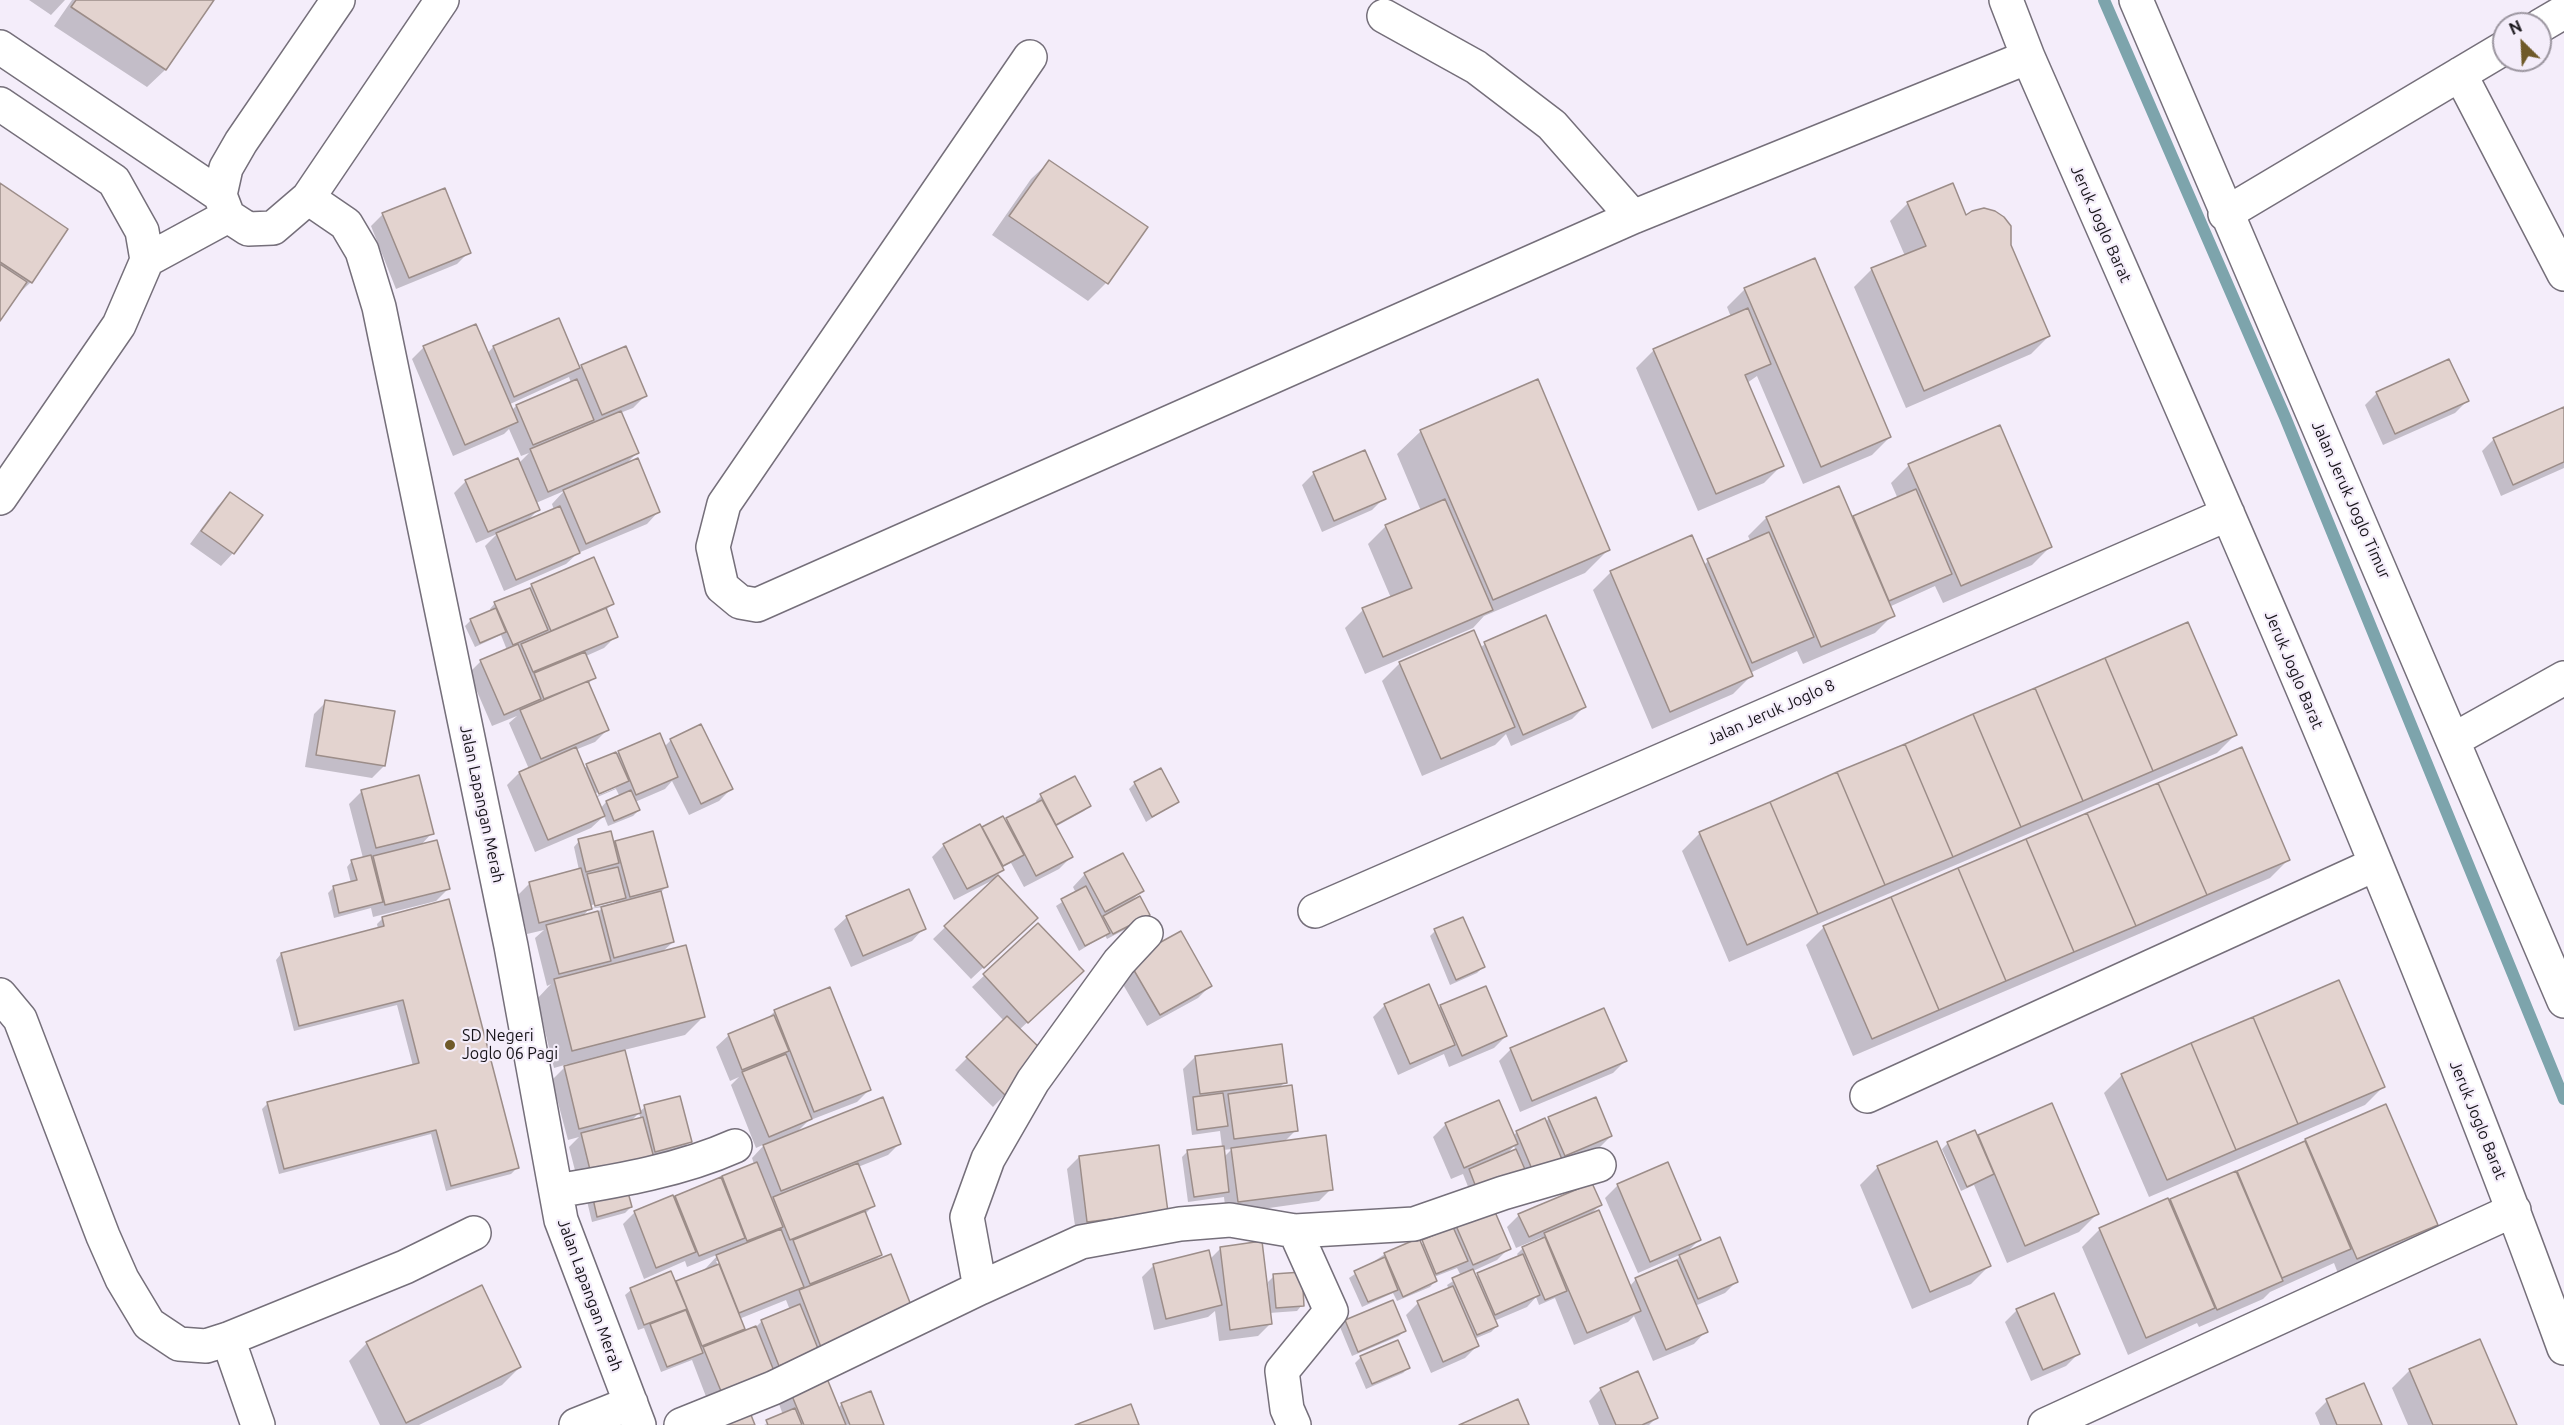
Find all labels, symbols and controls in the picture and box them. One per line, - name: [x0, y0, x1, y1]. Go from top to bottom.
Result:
- north arrow: [2492, 12, 2552, 72]
- text: N: [2506, 17, 2525, 38]
- street label: Jeruk Joglo Barat: [2067, 162, 2135, 286]
- street label: Jalan Jeruk Joglo Timur: [2307, 418, 2395, 582]
- street label: Jeruk Joglo Barat: [2261, 608, 2327, 732]
- street label: Jalan Jeruk Joglo 8: [1704, 675, 1838, 749]
- street label: Jalan Lapangan Merah: [456, 723, 508, 885]
- place label: SD Negeri Joglo 06 Pagi: [462, 1026, 558, 1064]
- marker: SD Negeri Joglo 06 Pagi: [443, 1038, 457, 1052]
- street label: Jeruk Joglo Barat: [2445, 1058, 2511, 1182]
- street label: Jalan Lapangan Merah: [553, 1216, 627, 1374]

